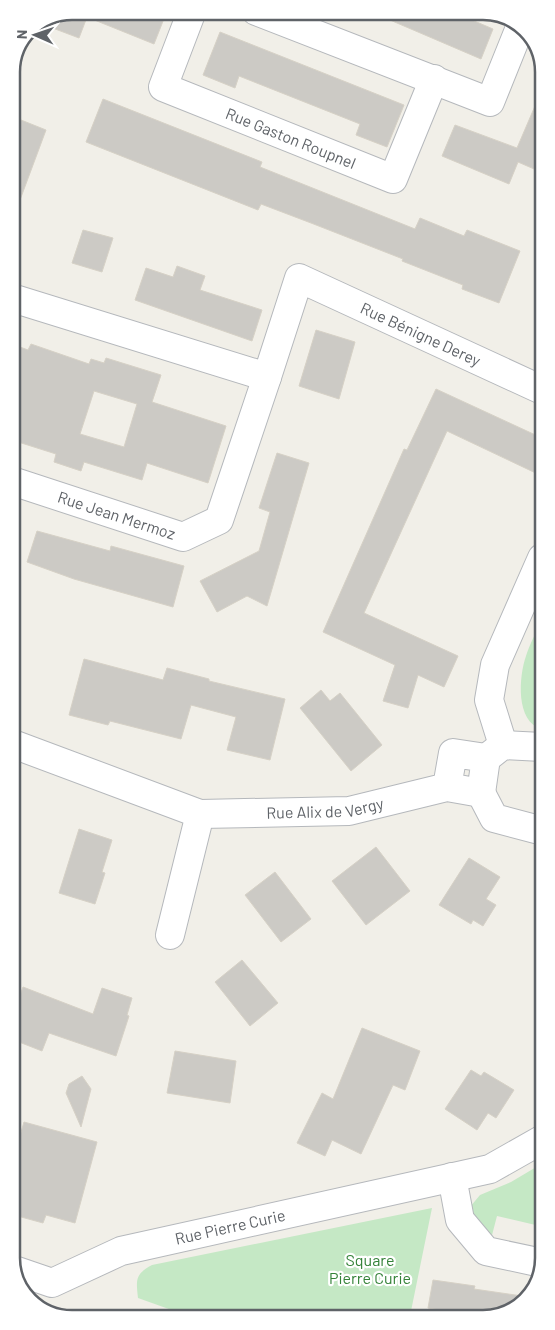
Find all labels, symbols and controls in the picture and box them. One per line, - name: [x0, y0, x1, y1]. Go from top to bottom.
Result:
- north arrow: [10, 10, 60, 60]
- text: N: [13, 30, 30, 39]
- street label: Rue Gaston Roupnel: [223, 103, 359, 172]
- street label: Rue Bénigne Derey: [358, 298, 485, 370]
- street label: Rue Jean Mermoz: [55, 487, 178, 543]
- street label: Rue Alix de Vergy: [266, 793, 386, 822]
- street label: Rue Pierre Curie: [173, 1205, 287, 1248]
- park label: Square Pierre Curie: [329, 1250, 411, 1287]

